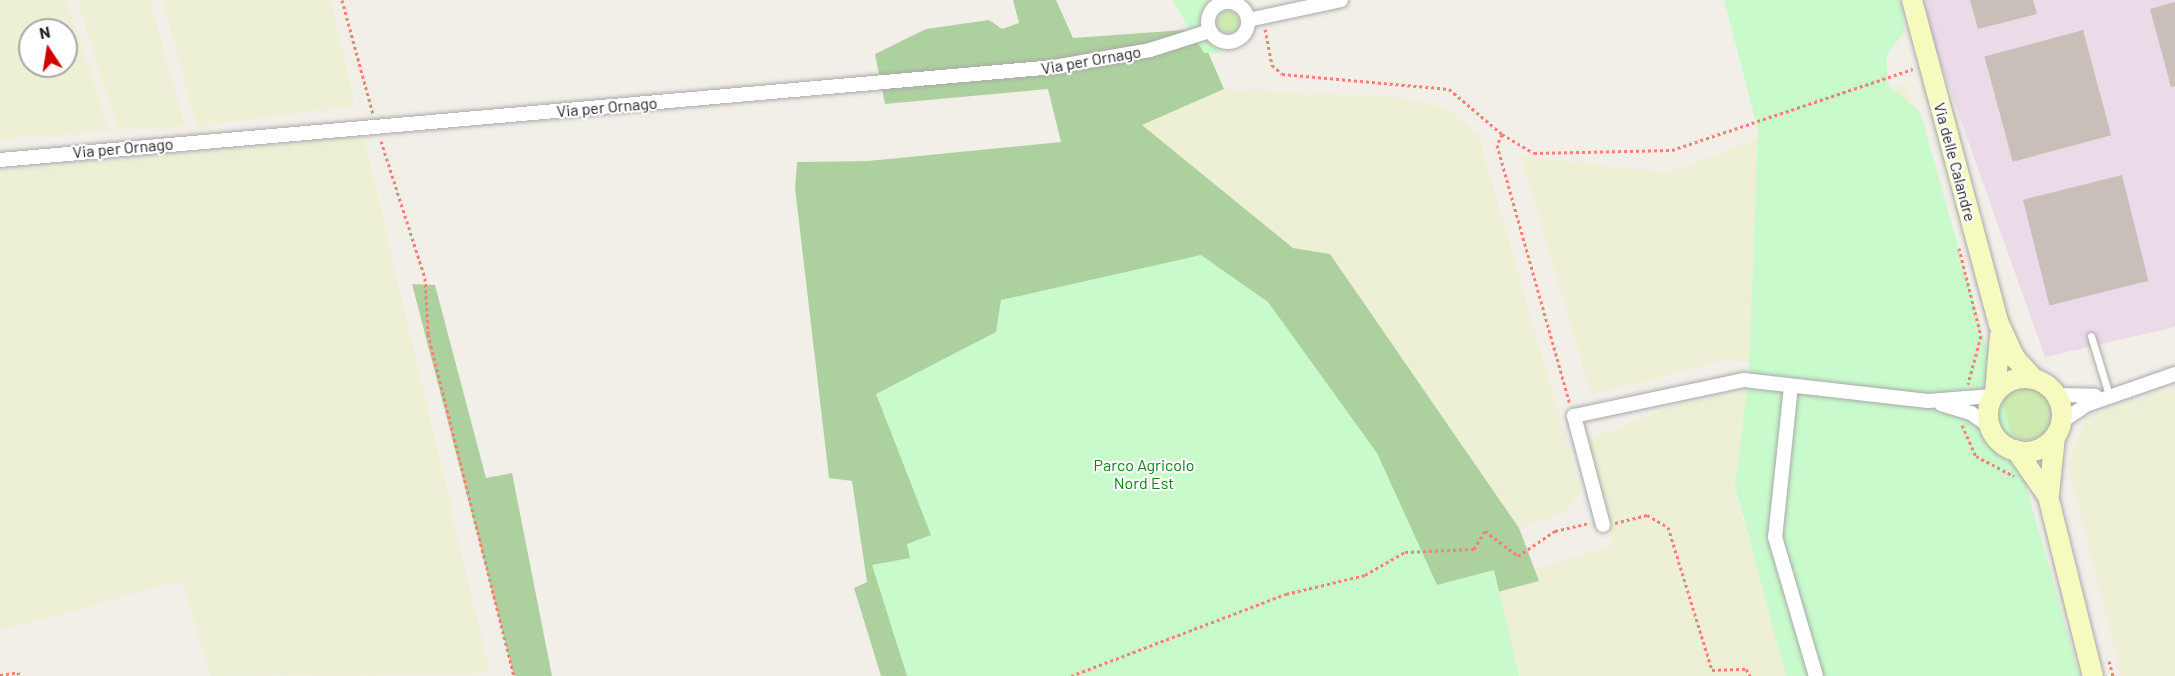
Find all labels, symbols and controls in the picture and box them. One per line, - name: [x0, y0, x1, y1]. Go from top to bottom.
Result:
- north arrow: [18, 18, 78, 78]
- text: N: [37, 21, 52, 42]
- street label: Via per Ornago: [1040, 42, 1142, 78]
- street label: Via per Ornago: [556, 93, 658, 121]
- street label: Via delle Calandre: [1930, 100, 1980, 224]
- street label: Via per Ornago: [72, 134, 174, 162]
- park label: Parco Agricolo Nord Est: [1094, 455, 1194, 493]

